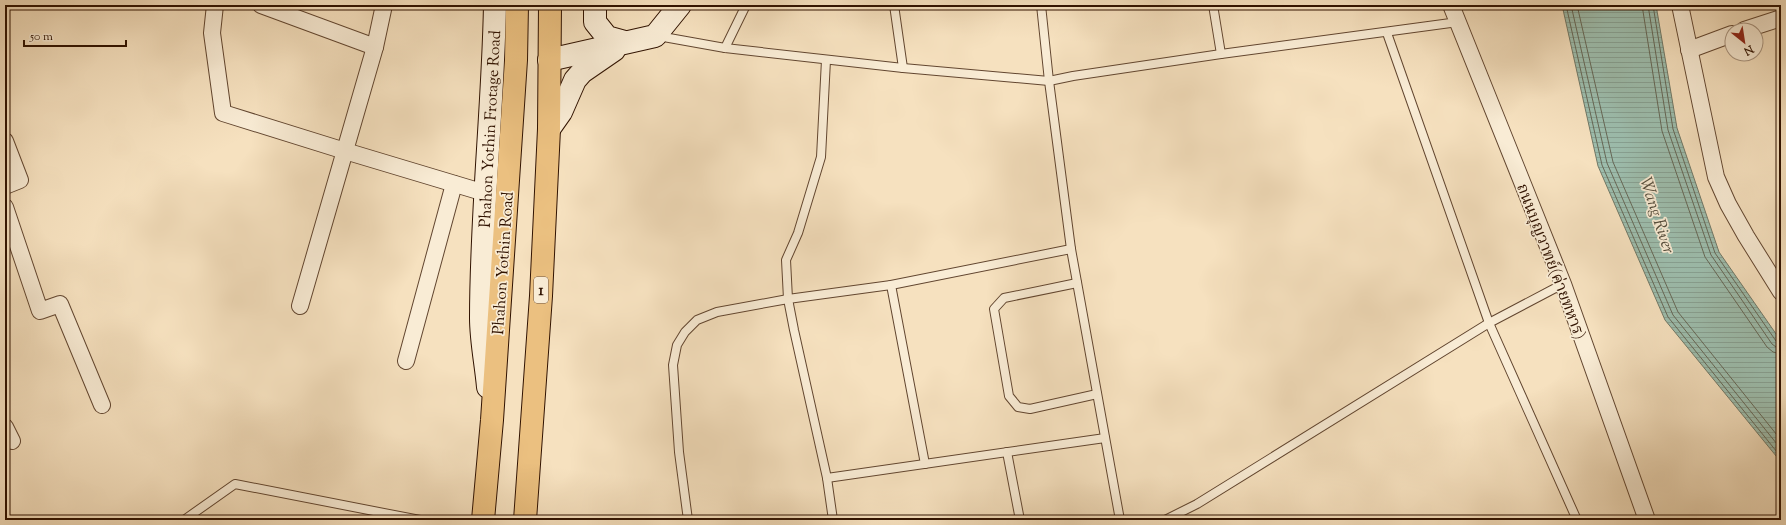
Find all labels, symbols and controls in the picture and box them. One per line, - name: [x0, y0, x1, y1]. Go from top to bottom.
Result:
- scale bar: [24, 22, 126, 48]
- north arrow: [1724, 22, 1764, 62]
- text: 50 m: [29, 28, 53, 46]
- street label: Phahon Yothin Frotage Road: [475, 30, 508, 229]
- text: N: [1741, 40, 1757, 59]
- water label: Wang River: [1632, 174, 1680, 257]
- street label: ถนนบุญวาทย์(ค่ายทหาร): [1509, 181, 1590, 343]
- street label: Phahon Yothin Road: [488, 191, 521, 335]
- road number: 1: [534, 277, 548, 303]

